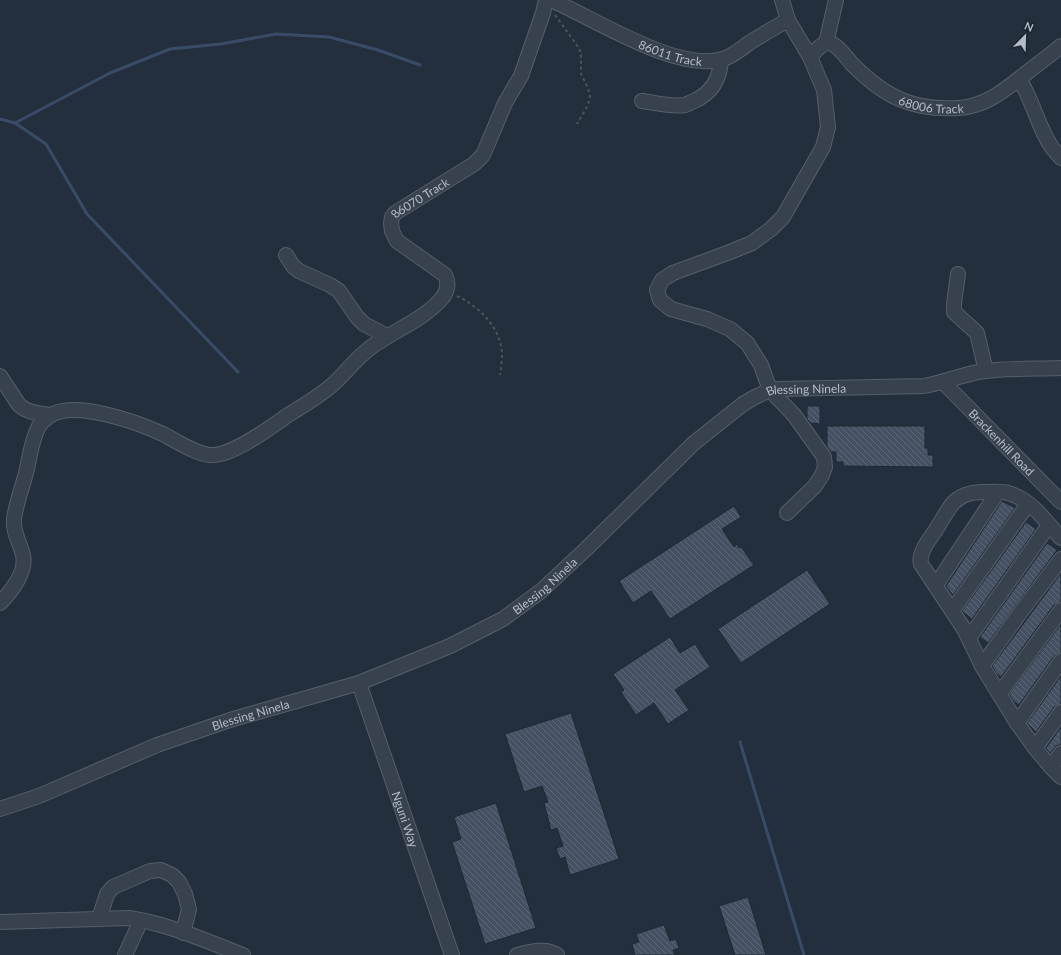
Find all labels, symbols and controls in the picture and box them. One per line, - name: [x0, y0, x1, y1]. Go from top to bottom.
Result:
- north arrow: [1005, 16, 1045, 56]
- text: N: [1023, 19, 1036, 34]
- street label: 86011 Track: [636, 36, 704, 69]
- street label: 68006 Track: [897, 92, 965, 116]
- street label: 86070 Track: [387, 174, 452, 220]
- street label: Blessing Ninela: [763, 380, 846, 398]
- street label: Brackenhill Road: [966, 405, 1038, 478]
- street label: Blessing Ninela: [509, 554, 580, 617]
- street label: Blessing Ninela: [210, 696, 291, 733]
- street label: Nguni Way: [389, 789, 422, 850]

